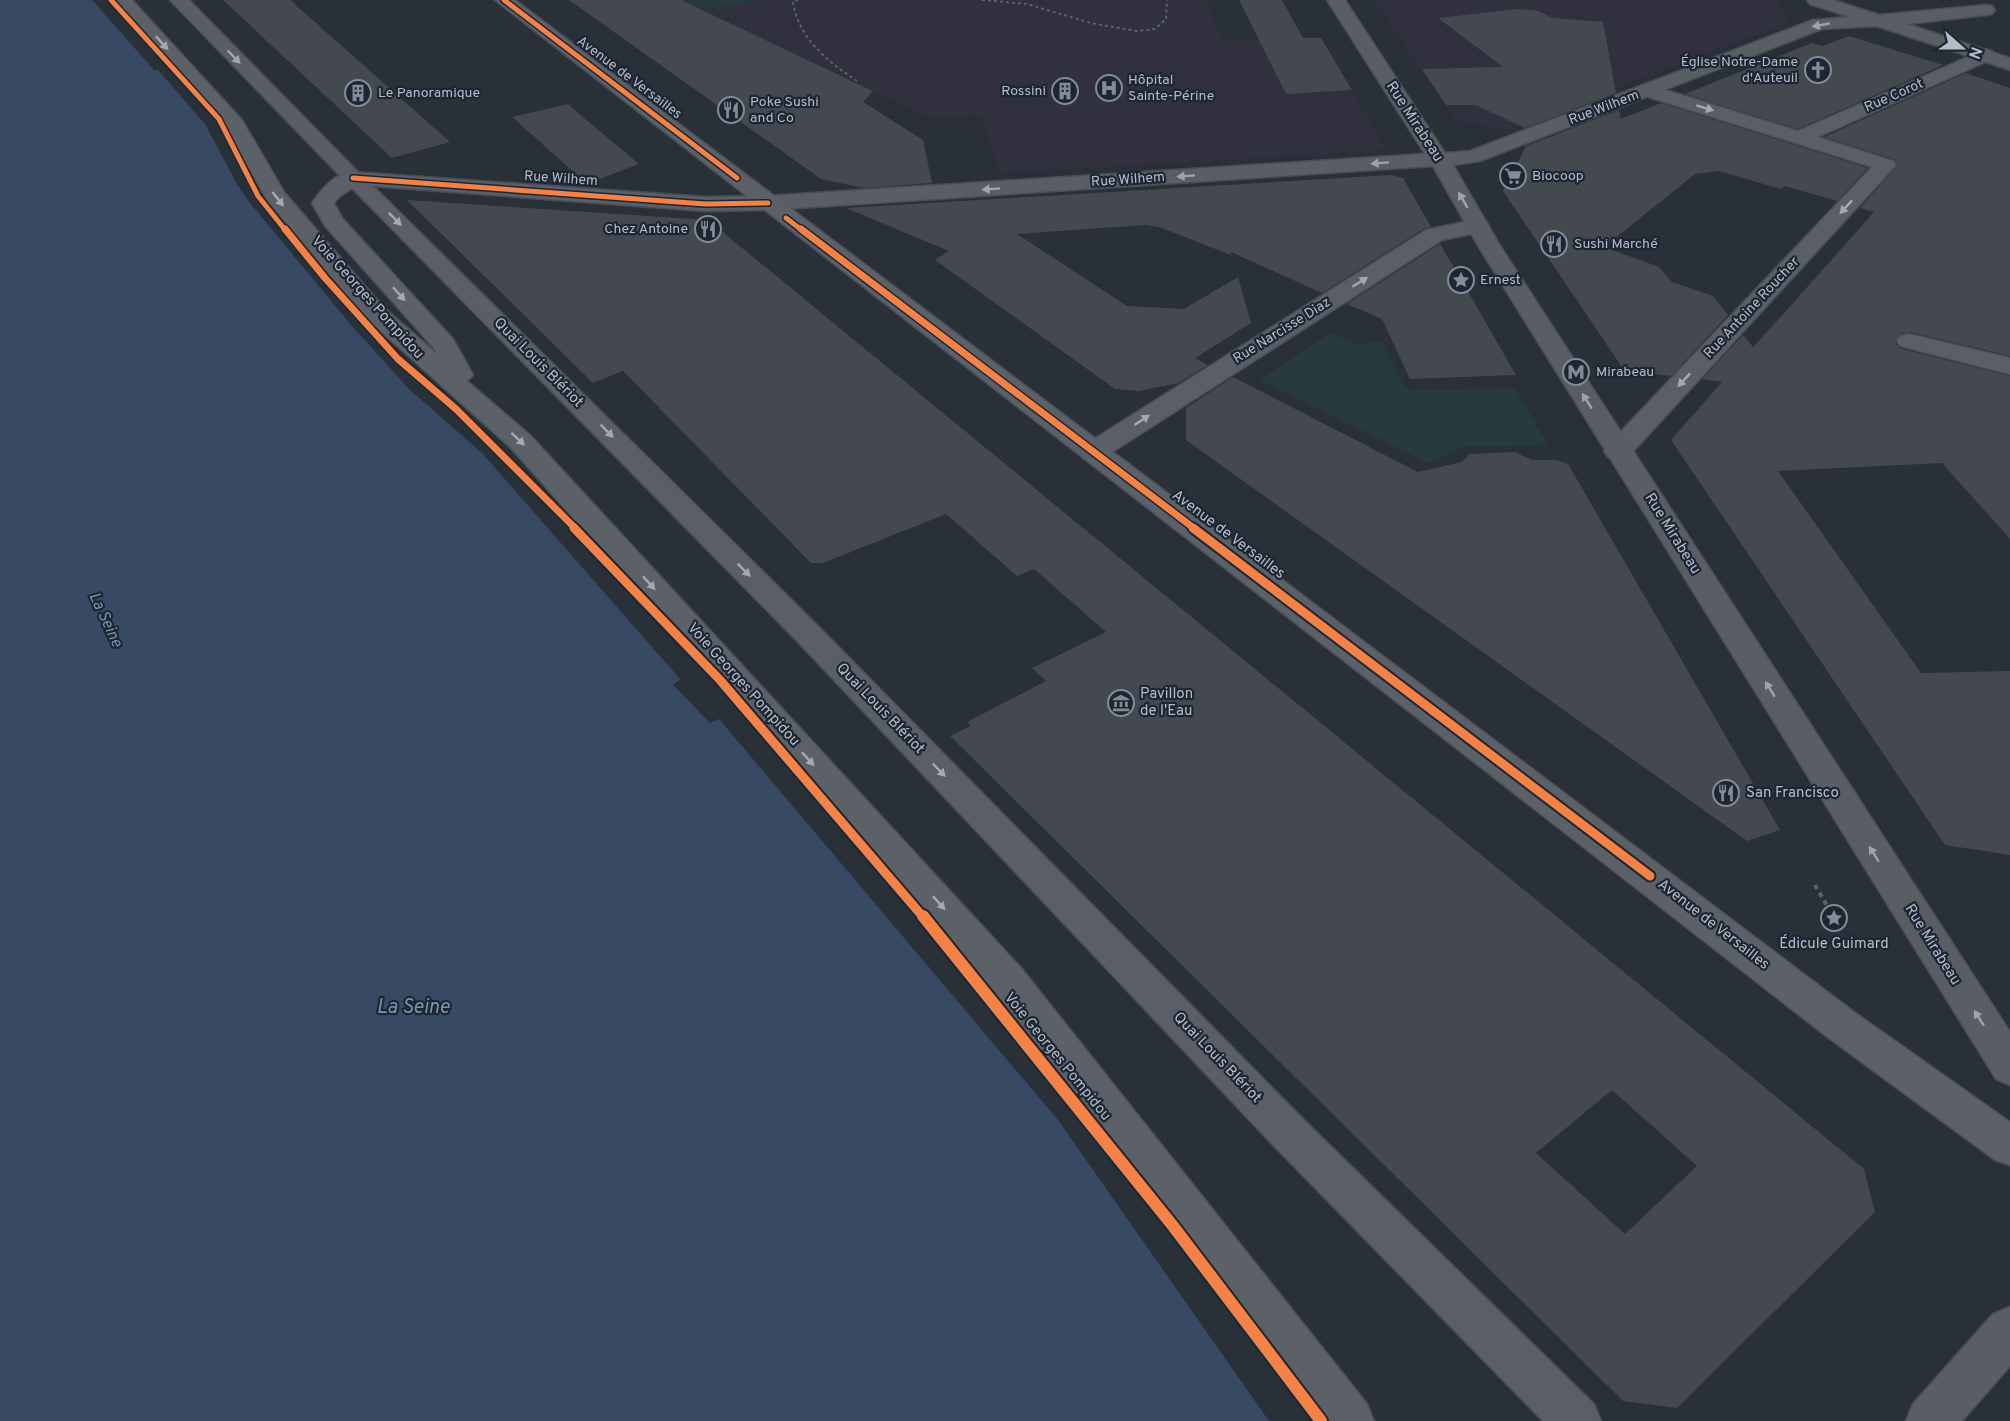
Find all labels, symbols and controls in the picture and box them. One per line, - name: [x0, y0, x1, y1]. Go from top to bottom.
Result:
- north arrow: [1932, 18, 1992, 78]
- one-way arrow: [1811, 21, 1830, 30]
- street label: Avenue de Versailles: [573, 33, 685, 123]
- one-way arrow: [155, 36, 169, 51]
- text: N: [1963, 44, 1986, 62]
- one-way arrow: [227, 49, 241, 63]
- place label: Église Notre-Dame d'Auteuil: [1681, 53, 1798, 87]
- church icon: Église Notre-Dame d'Auteuil: [1803, 55, 1833, 85]
- place label: Hôpital Sainte-Périne: [1128, 72, 1214, 105]
- hospital icon: Hôpital Sainte-Périne: [1094, 73, 1124, 103]
- street label: Rue Corot: [1862, 75, 1926, 117]
- building icon: Rossini: [1050, 76, 1080, 106]
- building icon: Le Panoramique: [343, 78, 373, 108]
- street label: Rue Mirabeau: [1381, 78, 1447, 166]
- place label: Rossini: [1001, 83, 1046, 100]
- place label: Le Panoramique: [378, 85, 480, 102]
- street label: Rue Wilhem: [1566, 87, 1642, 129]
- place label: Poke Sushi and Co: [750, 94, 819, 127]
- restaurant icon: Poke Sushi and Co: [716, 95, 746, 125]
- one-way arrow: [1696, 104, 1714, 113]
- one-way arrow: [1371, 158, 1390, 168]
- supermarket icon: Biocoop: [1498, 161, 1528, 191]
- street label: Rue Wilhem: [523, 168, 599, 190]
- place label: Biocoop: [1532, 168, 1584, 185]
- street label: Rue Wilhem: [1090, 169, 1166, 191]
- one-way arrow: [1176, 171, 1195, 180]
- one-way arrow: [982, 184, 1001, 193]
- one-way arrow: [272, 191, 284, 206]
- one-way arrow: [1457, 192, 1468, 208]
- one-way arrow: [1839, 200, 1853, 215]
- one-way arrow: [388, 211, 402, 226]
- restaurant icon: Chez Antoine: [693, 214, 723, 244]
- place label: Chez Antoine: [604, 221, 688, 238]
- restaurant icon: Sushi Marché: [1539, 229, 1569, 259]
- street label: Voie Georges Pompidou: [307, 232, 427, 364]
- place label: Sushi Marché: [1574, 236, 1658, 253]
- street label: Rue Antoine Roucher: [1701, 253, 1804, 362]
- place icon: Ernest: [1446, 265, 1476, 295]
- place label: Ernest: [1480, 272, 1521, 289]
- one-way arrow: [1352, 277, 1368, 288]
- one-way arrow: [392, 287, 406, 302]
- street label: Rue Narcisse Diaz: [1230, 294, 1334, 368]
- street label: Quai Louis Blériot: [489, 314, 587, 412]
- metro station icon: Mirabeau: [1561, 357, 1591, 387]
- place label: Mirabeau: [1596, 364, 1654, 381]
- one-way arrow: [1677, 373, 1691, 388]
- one-way arrow: [1582, 393, 1593, 409]
- one-way arrow: [1134, 415, 1150, 426]
- one-way arrow: [599, 424, 613, 438]
- one-way arrow: [510, 432, 525, 446]
- street label: Avenue de Versailles: [1168, 486, 1288, 584]
- street label: Rue Mirabeau: [1640, 490, 1704, 578]
- one-way arrow: [737, 562, 751, 577]
- one-way arrow: [642, 575, 655, 590]
- water label: La Seine: [84, 589, 127, 651]
- street label: Voie Georges Pompidou: [683, 619, 803, 751]
- street label: Quai Louis Blériot: [832, 659, 928, 759]
- one-way arrow: [1764, 681, 1775, 697]
- place label: Pavillon de l'Eau: [1140, 685, 1193, 721]
- museum icon: Pavillon de l'Eau: [1106, 688, 1136, 718]
- one-way arrow: [801, 751, 814, 766]
- one-way arrow: [931, 762, 945, 776]
- restaurant icon: San Francisco: [1711, 778, 1741, 808]
- place label: San Francisco: [1746, 784, 1839, 803]
- one-way arrow: [1868, 846, 1880, 862]
- street label: Avenue de Versailles: [1653, 875, 1773, 975]
- one-way arrow: [932, 895, 945, 910]
- street label: Rue Mirabeau: [1900, 901, 1964, 989]
- place icon: Édicule Guimard: [1819, 903, 1849, 933]
- place label: Édicule Guimard: [1779, 934, 1889, 954]
- street label: Voie Georges Pompidou: [999, 989, 1115, 1125]
- water label: La Seine: [376, 995, 450, 1021]
- street label: Quai Louis Blériot: [1169, 1008, 1265, 1108]
- one-way arrow: [1973, 1010, 1984, 1026]

